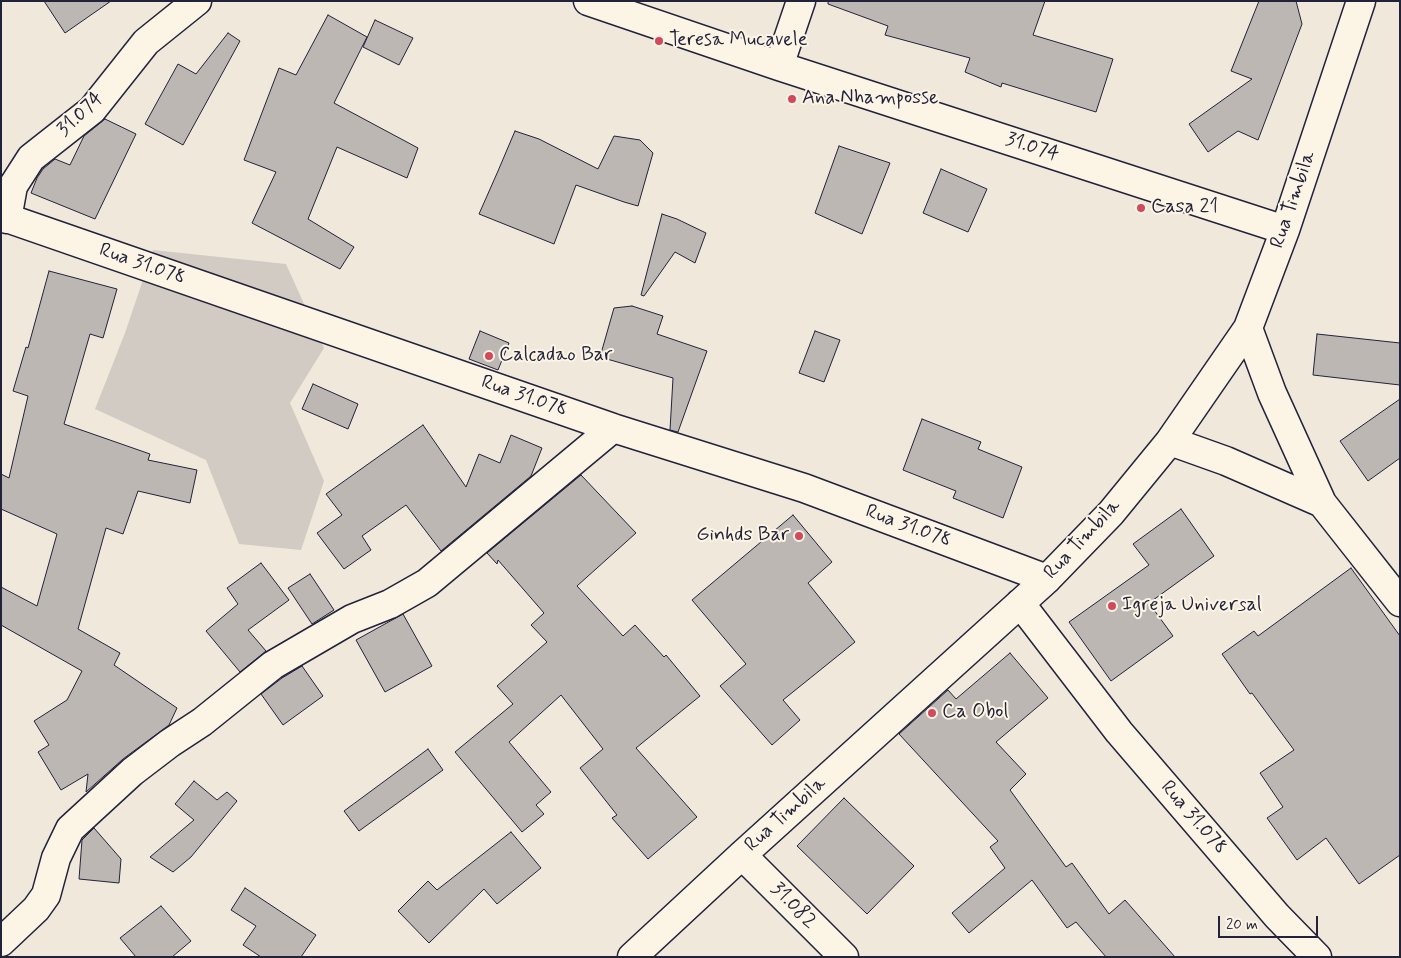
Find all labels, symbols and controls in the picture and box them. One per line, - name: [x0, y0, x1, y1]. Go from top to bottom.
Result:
- place label: Teresa Mucavele: [669, 29, 808, 53]
- marker: Teresa Mucavele: [653, 35, 665, 47]
- place label: Ana Nhamposse: [802, 87, 938, 111]
- street label: 31.074: [53, 88, 109, 142]
- marker: Ana Nhamposse: [786, 93, 798, 105]
- street label: 31.074: [1002, 128, 1062, 168]
- street label: Rua Timbila: [1266, 148, 1322, 252]
- place label: Casa 21: [1151, 196, 1218, 220]
- marker: Casa 21: [1135, 202, 1147, 214]
- street label: Rua 31.078: [96, 239, 188, 291]
- place label: Calcadao Bar: [499, 344, 612, 368]
- marker: Calcadao Bar: [483, 350, 495, 362]
- street label: Rua 31.078: [478, 371, 570, 423]
- street label: Rua Timbila: [1040, 495, 1126, 585]
- street label: Rua 31.078: [862, 500, 954, 554]
- place label: Ginhds Bar: [696, 524, 789, 548]
- marker: Ginhds Bar: [793, 530, 805, 542]
- place label: Igreja Universal: [1122, 594, 1262, 618]
- marker: Igreja Universal: [1106, 600, 1118, 612]
- place label: Ca Obol: [942, 701, 1008, 725]
- marker: Ca Obol: [926, 707, 938, 719]
- street label: Rua Timbila: [740, 772, 832, 858]
- street label: Rua 31.078: [1155, 776, 1231, 860]
- street label: 31.082: [765, 878, 821, 934]
- scale bar: [1221, 906, 1321, 938]
- text: 20 m: [1226, 915, 1258, 935]

